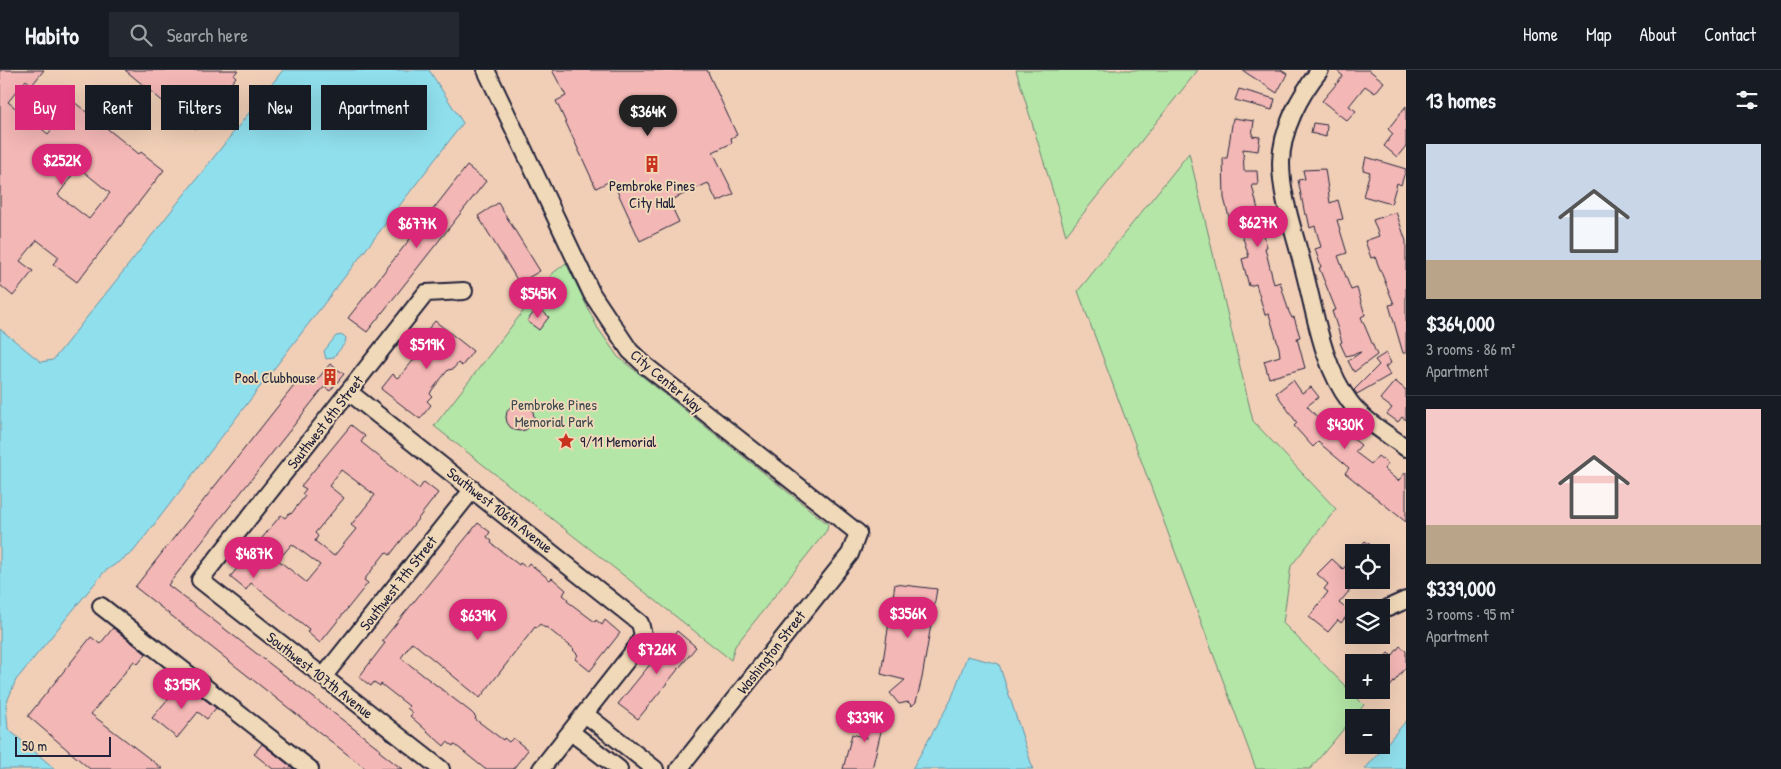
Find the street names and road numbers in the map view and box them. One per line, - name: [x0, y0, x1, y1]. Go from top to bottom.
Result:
- street label: City Center Way: [626, 344, 708, 418]
- street label: Southwest 6th Street: [282, 370, 369, 473]
- street label: Southwest 106th Avenue: [443, 462, 557, 558]
- street label: Southwest 7th Street: [354, 531, 442, 635]
- street label: Washington Street: [732, 605, 811, 698]
- street label: Southwest 107th Avenue: [262, 627, 378, 723]

